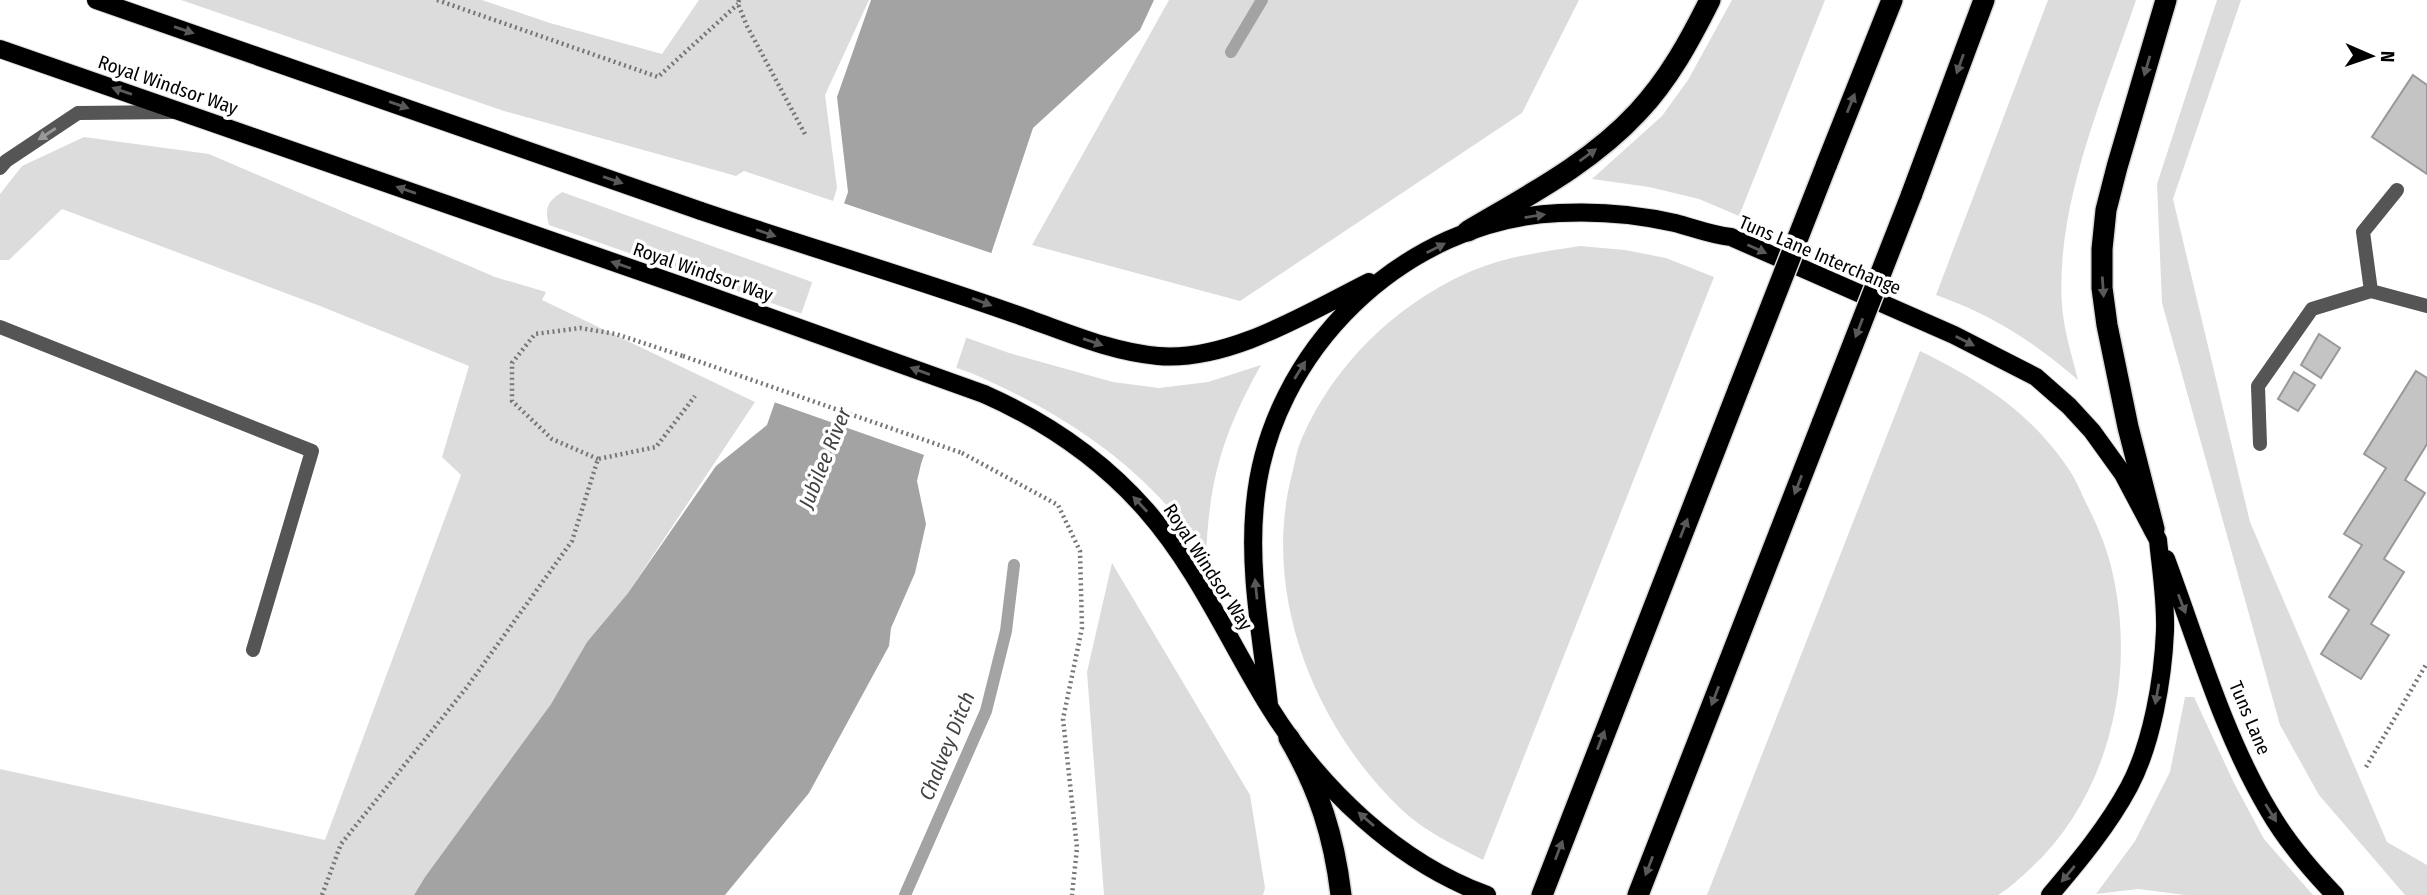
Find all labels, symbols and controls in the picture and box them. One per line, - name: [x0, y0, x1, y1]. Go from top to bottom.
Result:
- north arrow: [2336, 21, 2406, 91]
- one-way arrow: [173, 25, 194, 36]
- street label: Royal Windsor Way: [95, 50, 241, 120]
- text: N: [2376, 50, 2399, 63]
- one-way arrow: [1954, 53, 1965, 74]
- one-way arrow: [2141, 55, 2151, 76]
- one-way arrow: [111, 85, 132, 96]
- one-way arrow: [1846, 92, 1857, 113]
- one-way arrow: [388, 100, 409, 111]
- one-way arrow: [38, 127, 56, 141]
- one-way arrow: [1579, 149, 1597, 163]
- one-way arrow: [603, 175, 624, 186]
- one-way arrow: [395, 184, 416, 195]
- street label: Tuns Lane Interchange: [1735, 210, 1905, 300]
- one-way arrow: [1524, 211, 1546, 222]
- one-way arrow: [755, 228, 776, 239]
- street label: Royal Windsor Way: [630, 237, 776, 307]
- one-way arrow: [1426, 242, 1446, 253]
- one-way arrow: [1747, 243, 1767, 255]
- one-way arrow: [610, 259, 631, 270]
- one-way arrow: [2098, 276, 2109, 298]
- one-way arrow: [972, 297, 993, 308]
- one-way arrow: [1854, 317, 1865, 338]
- one-way arrow: [1955, 335, 1975, 346]
- one-way arrow: [1083, 337, 1104, 348]
- one-way arrow: [1294, 361, 1307, 380]
- one-way arrow: [909, 365, 930, 376]
- water label: Jubilee River: [793, 403, 857, 513]
- one-way arrow: [1793, 474, 1804, 495]
- one-way arrow: [1133, 496, 1149, 513]
- street label: Royal Windsor Way: [1158, 499, 1258, 635]
- one-way arrow: [1679, 518, 1690, 539]
- one-way arrow: [1251, 578, 1262, 600]
- one-way arrow: [2177, 593, 2188, 614]
- street label: Tuns Lane: [2224, 678, 2276, 758]
- one-way arrow: [2151, 683, 2162, 705]
- one-way arrow: [1710, 686, 1721, 707]
- water label: Chalvey Ditch: [913, 688, 981, 804]
- one-way arrow: [1596, 730, 1607, 751]
- one-way arrow: [2265, 803, 2277, 822]
- one-way arrow: [1357, 811, 1375, 827]
- one-way arrow: [1554, 839, 1565, 860]
- one-way arrow: [1644, 855, 1655, 876]
- one-way arrow: [2061, 866, 2076, 883]

